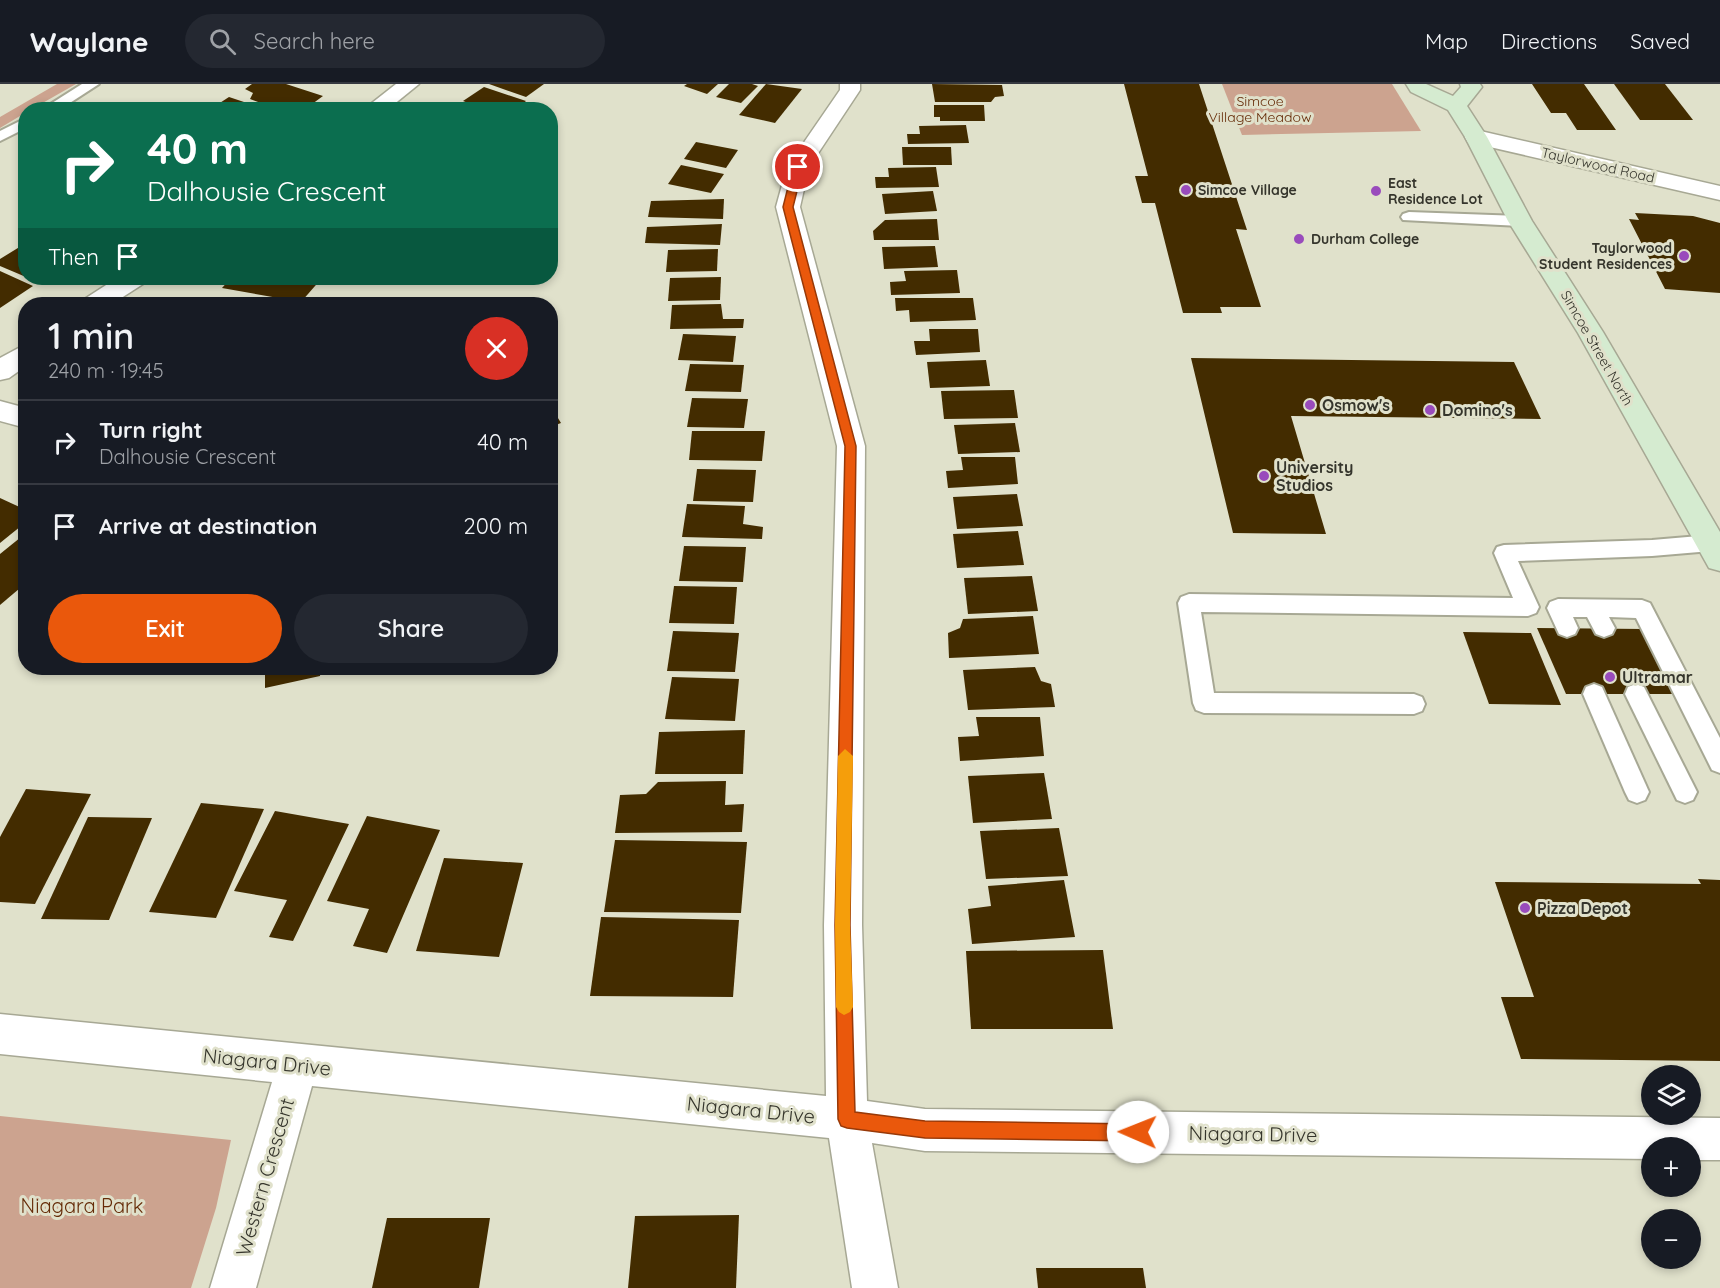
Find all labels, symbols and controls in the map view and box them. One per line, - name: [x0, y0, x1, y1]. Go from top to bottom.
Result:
- search box: [185, 14, 605, 68]
- text: Waylane: [30, 24, 149, 59]
- icon: search: [206, 25, 239, 58]
- text: Search here: [254, 27, 375, 55]
- text: Map: [1425, 28, 1468, 54]
- text: Directions: [1501, 28, 1597, 54]
- text: Saved: [1630, 28, 1690, 54]
- park label: Simcoe Village Meadow: [1209, 92, 1312, 126]
- text: 40 m: [147, 122, 248, 175]
- icon: right: [48, 126, 126, 204]
- pin: [772, 141, 823, 192]
- street label: Taylorwood Road: [1540, 143, 1656, 187]
- icon: arrive: [781, 150, 814, 183]
- text: Dalhousie Crescent: [147, 174, 386, 208]
- place label: East Residence Lot: [1388, 174, 1483, 208]
- place label: Simcoe Village: [1198, 181, 1297, 199]
- marker: Simcoe Village: [1179, 183, 1193, 197]
- marker: East Residence Lot: [1369, 184, 1383, 198]
- place label: Durham College: [1311, 230, 1419, 248]
- marker: Durham College: [1292, 232, 1306, 246]
- place label: Taylorwood Student Residences: [1539, 239, 1672, 273]
- icon: arrive: [111, 240, 144, 273]
- text: Then: [48, 243, 99, 271]
- marker: Taylorwood Student Residences: [1677, 249, 1691, 263]
- street label: Simcoe Street North: [1557, 287, 1637, 409]
- text: 1 min: [48, 313, 134, 358]
- button: close: [465, 317, 528, 380]
- text: 240 m · 19:45: [48, 358, 164, 383]
- place label: Osmow's: [1322, 395, 1390, 415]
- marker: Osmow's: [1303, 398, 1317, 412]
- place label: Domino's: [1442, 400, 1513, 420]
- marker: Domino's: [1423, 403, 1437, 417]
- text: Turn right: [99, 416, 203, 444]
- icon: right: [48, 426, 81, 459]
- text: 40 m: [477, 428, 528, 456]
- text: Dalhousie Crescent: [99, 444, 276, 469]
- place label: University Studios: [1276, 457, 1353, 495]
- marker: University Studios: [1257, 469, 1271, 483]
- icon: arrive: [48, 510, 81, 543]
- text: Arrive at destination: [99, 512, 317, 540]
- text: 200 m: [464, 512, 528, 540]
- button: Exit: [48, 594, 282, 663]
- button: Share: [294, 594, 528, 663]
- place label: Ultramar: [1622, 667, 1693, 687]
- marker: Ultramar: [1603, 670, 1617, 684]
- place label: Pizza Depot: [1537, 898, 1628, 918]
- marker: Pizza Depot: [1518, 901, 1532, 915]
- street label: Niagara Drive: [202, 1042, 332, 1081]
- map controls: [1641, 1065, 1701, 1269]
- button: layers: [1641, 1065, 1701, 1125]
- street label: Niagara Drive: [686, 1090, 816, 1129]
- street label: Western Crescent: [230, 1095, 299, 1259]
- position arrow: [1106, 1100, 1170, 1164]
- street label: Niagara Drive: [1188, 1120, 1318, 1147]
- button: +: [1641, 1137, 1701, 1197]
- park label: Niagara Park: [21, 1193, 143, 1218]
- button: −: [1641, 1209, 1701, 1269]

